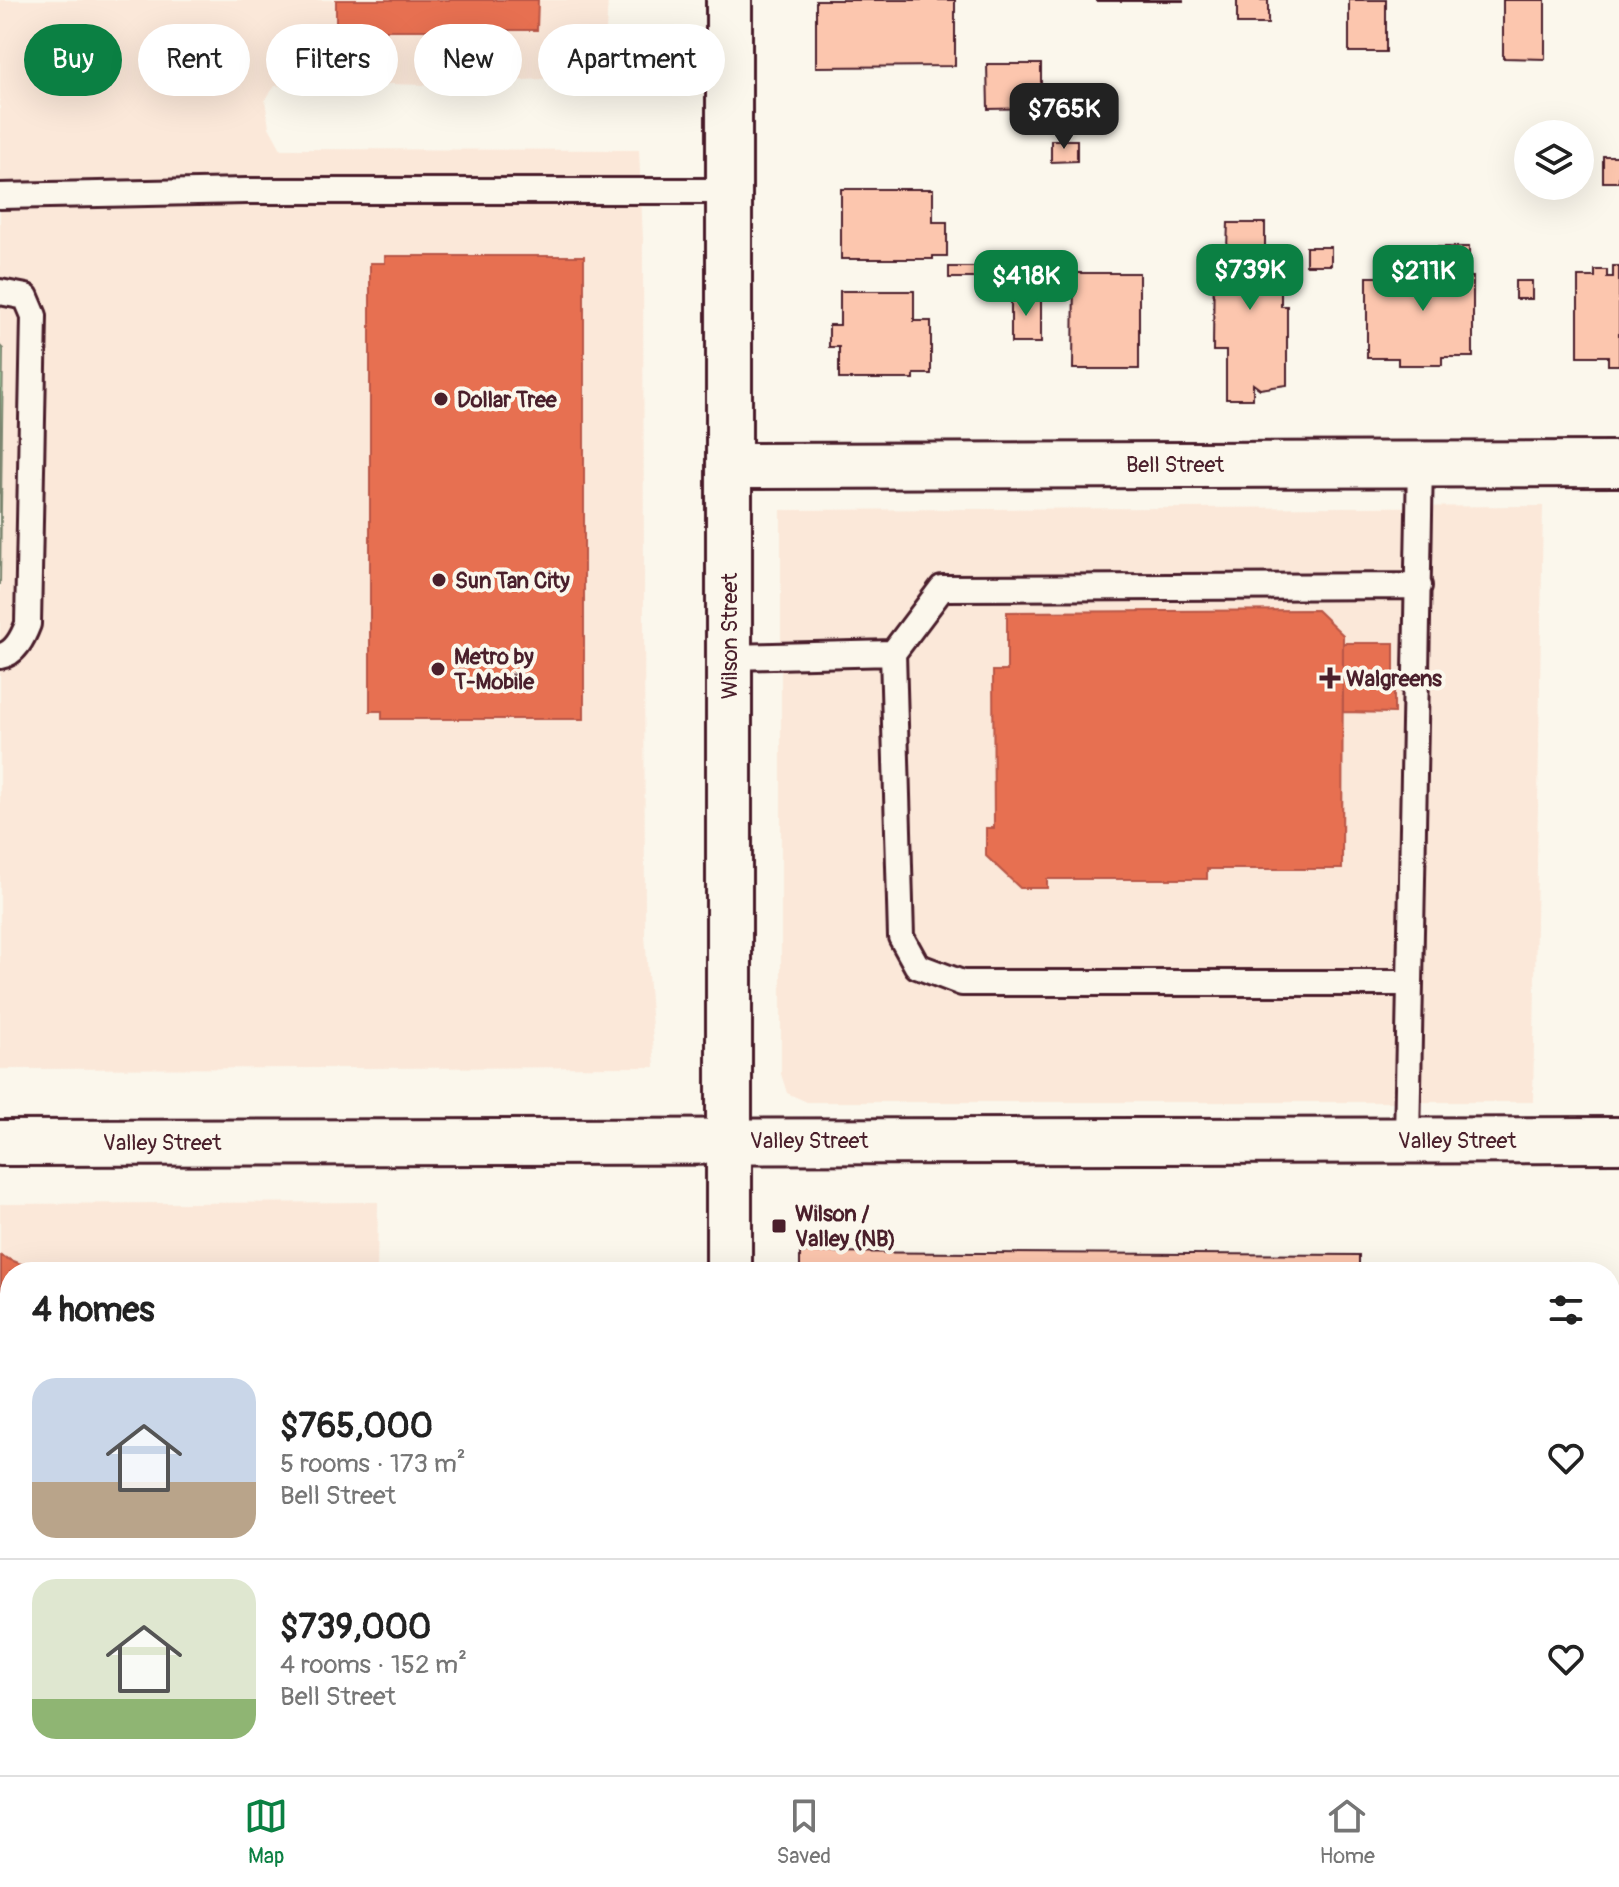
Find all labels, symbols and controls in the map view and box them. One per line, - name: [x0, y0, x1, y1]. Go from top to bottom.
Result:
- chip: Buy: [24, 24, 122, 96]
- chip: Rent: [138, 24, 250, 96]
- chip: Filters: [266, 24, 398, 96]
- chip: New: [414, 24, 522, 96]
- chip: Apartment: [538, 24, 725, 96]
- pin: $765K: [1008, 83, 1120, 151]
- text: $765K: [1028, 93, 1100, 125]
- map controls: [1514, 120, 1594, 200]
- button: layers: [1514, 120, 1594, 200]
- pin: $739K: [1194, 244, 1306, 312]
- pin: $211K: [1367, 245, 1479, 313]
- pin: $418K: [970, 250, 1082, 318]
- text: $739K: [1214, 254, 1286, 286]
- text: $211K: [1391, 255, 1455, 287]
- text: $418K: [992, 260, 1060, 292]
- place label: Dollar Tree: [457, 386, 558, 414]
- marker: Dollar Tree: [432, 390, 450, 408]
- street label: Bell Street: [1126, 451, 1224, 479]
- place label: Sun Tan City: [455, 567, 570, 595]
- marker: Sun Tan City: [430, 571, 448, 589]
- street label: Wilson Street: [716, 573, 744, 699]
- place label: Metro by T-Mobile: [453, 643, 535, 696]
- marker: Metro by T-Mobile: [429, 660, 447, 678]
- place label: Walgreens: [1346, 665, 1442, 693]
- marker: Walgreens: [1321, 669, 1339, 687]
- street label: Valley Street: [750, 1127, 868, 1155]
- street label: Valley Street: [1398, 1127, 1516, 1155]
- street label: Valley Street: [103, 1129, 221, 1157]
- place label: Wilson / Valley (NB): [795, 1200, 896, 1253]
- marker: Wilson / Valley (NB): [770, 1217, 788, 1235]
- icon: filters: [1544, 1288, 1588, 1332]
- text: 4 homes: [32, 1289, 154, 1332]
- text: $765,000: [280, 1405, 433, 1448]
- icon: home: [96, 1410, 192, 1506]
- icon: heart: [1544, 1436, 1588, 1480]
- text: 5 rooms · 173 m²: [280, 1448, 466, 1480]
- text: Bell Street: [280, 1480, 396, 1512]
- text: $739,000: [280, 1606, 431, 1649]
- icon: home: [96, 1611, 192, 1707]
- icon: heart: [1544, 1637, 1588, 1681]
- text: 4 rooms · 152 m²: [280, 1649, 467, 1681]
- text: Bell Street: [280, 1681, 396, 1713]
- tab: Map: [244, 1794, 288, 1870]
- tab: Saved: [776, 1794, 831, 1870]
- tab: Home: [1319, 1794, 1375, 1870]

